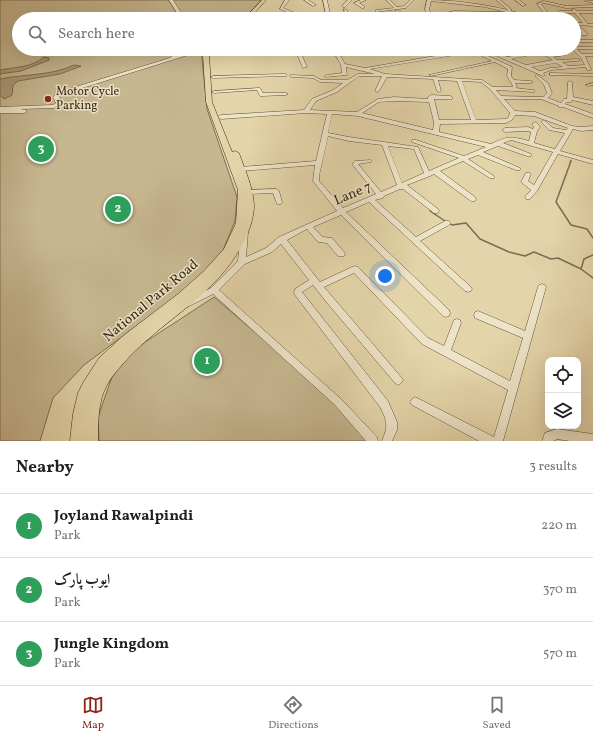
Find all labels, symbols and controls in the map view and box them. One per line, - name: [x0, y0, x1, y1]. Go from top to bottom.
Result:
- search box: [12, 12, 581, 56]
- icon: search: [26, 23, 48, 45]
- text: Search here: [58, 24, 135, 45]
- place label: Motor Cycle Parking: [56, 84, 120, 114]
- marker: Motor Cycle Parking: [43, 94, 53, 104]
- pin: 3: [28, 134, 54, 164]
- street label: Lane 7: [331, 177, 375, 210]
- pin: 2: [105, 194, 131, 224]
- street label: National Park Road: [99, 255, 203, 347]
- your location: [375, 266, 395, 286]
- pin: 1: [194, 346, 220, 376]
- map controls: [545, 357, 581, 429]
- button: locate: [545, 357, 581, 393]
- button: layers: [545, 393, 581, 429]
- text: Nearby: [16, 456, 74, 479]
- text: 3 results: [529, 458, 577, 476]
- text: Joyland Rawalpindi: [54, 506, 193, 527]
- text: 1: [26, 517, 32, 535]
- text: 220 m: [541, 517, 577, 535]
- text: Park: [54, 527, 81, 545]
- text: ایوب پارک: [54, 570, 110, 591]
- text: 2: [26, 581, 32, 599]
- text: 370 m: [543, 581, 577, 599]
- text: Park: [54, 594, 81, 612]
- text: Jungle Kingdom: [54, 634, 169, 655]
- text: 3: [26, 645, 32, 663]
- text: 570 m: [543, 645, 577, 663]
- text: Park: [54, 655, 81, 673]
- tab: Map: [82, 694, 104, 733]
- tab: Directions: [268, 694, 319, 733]
- tab: Saved: [483, 694, 511, 733]

